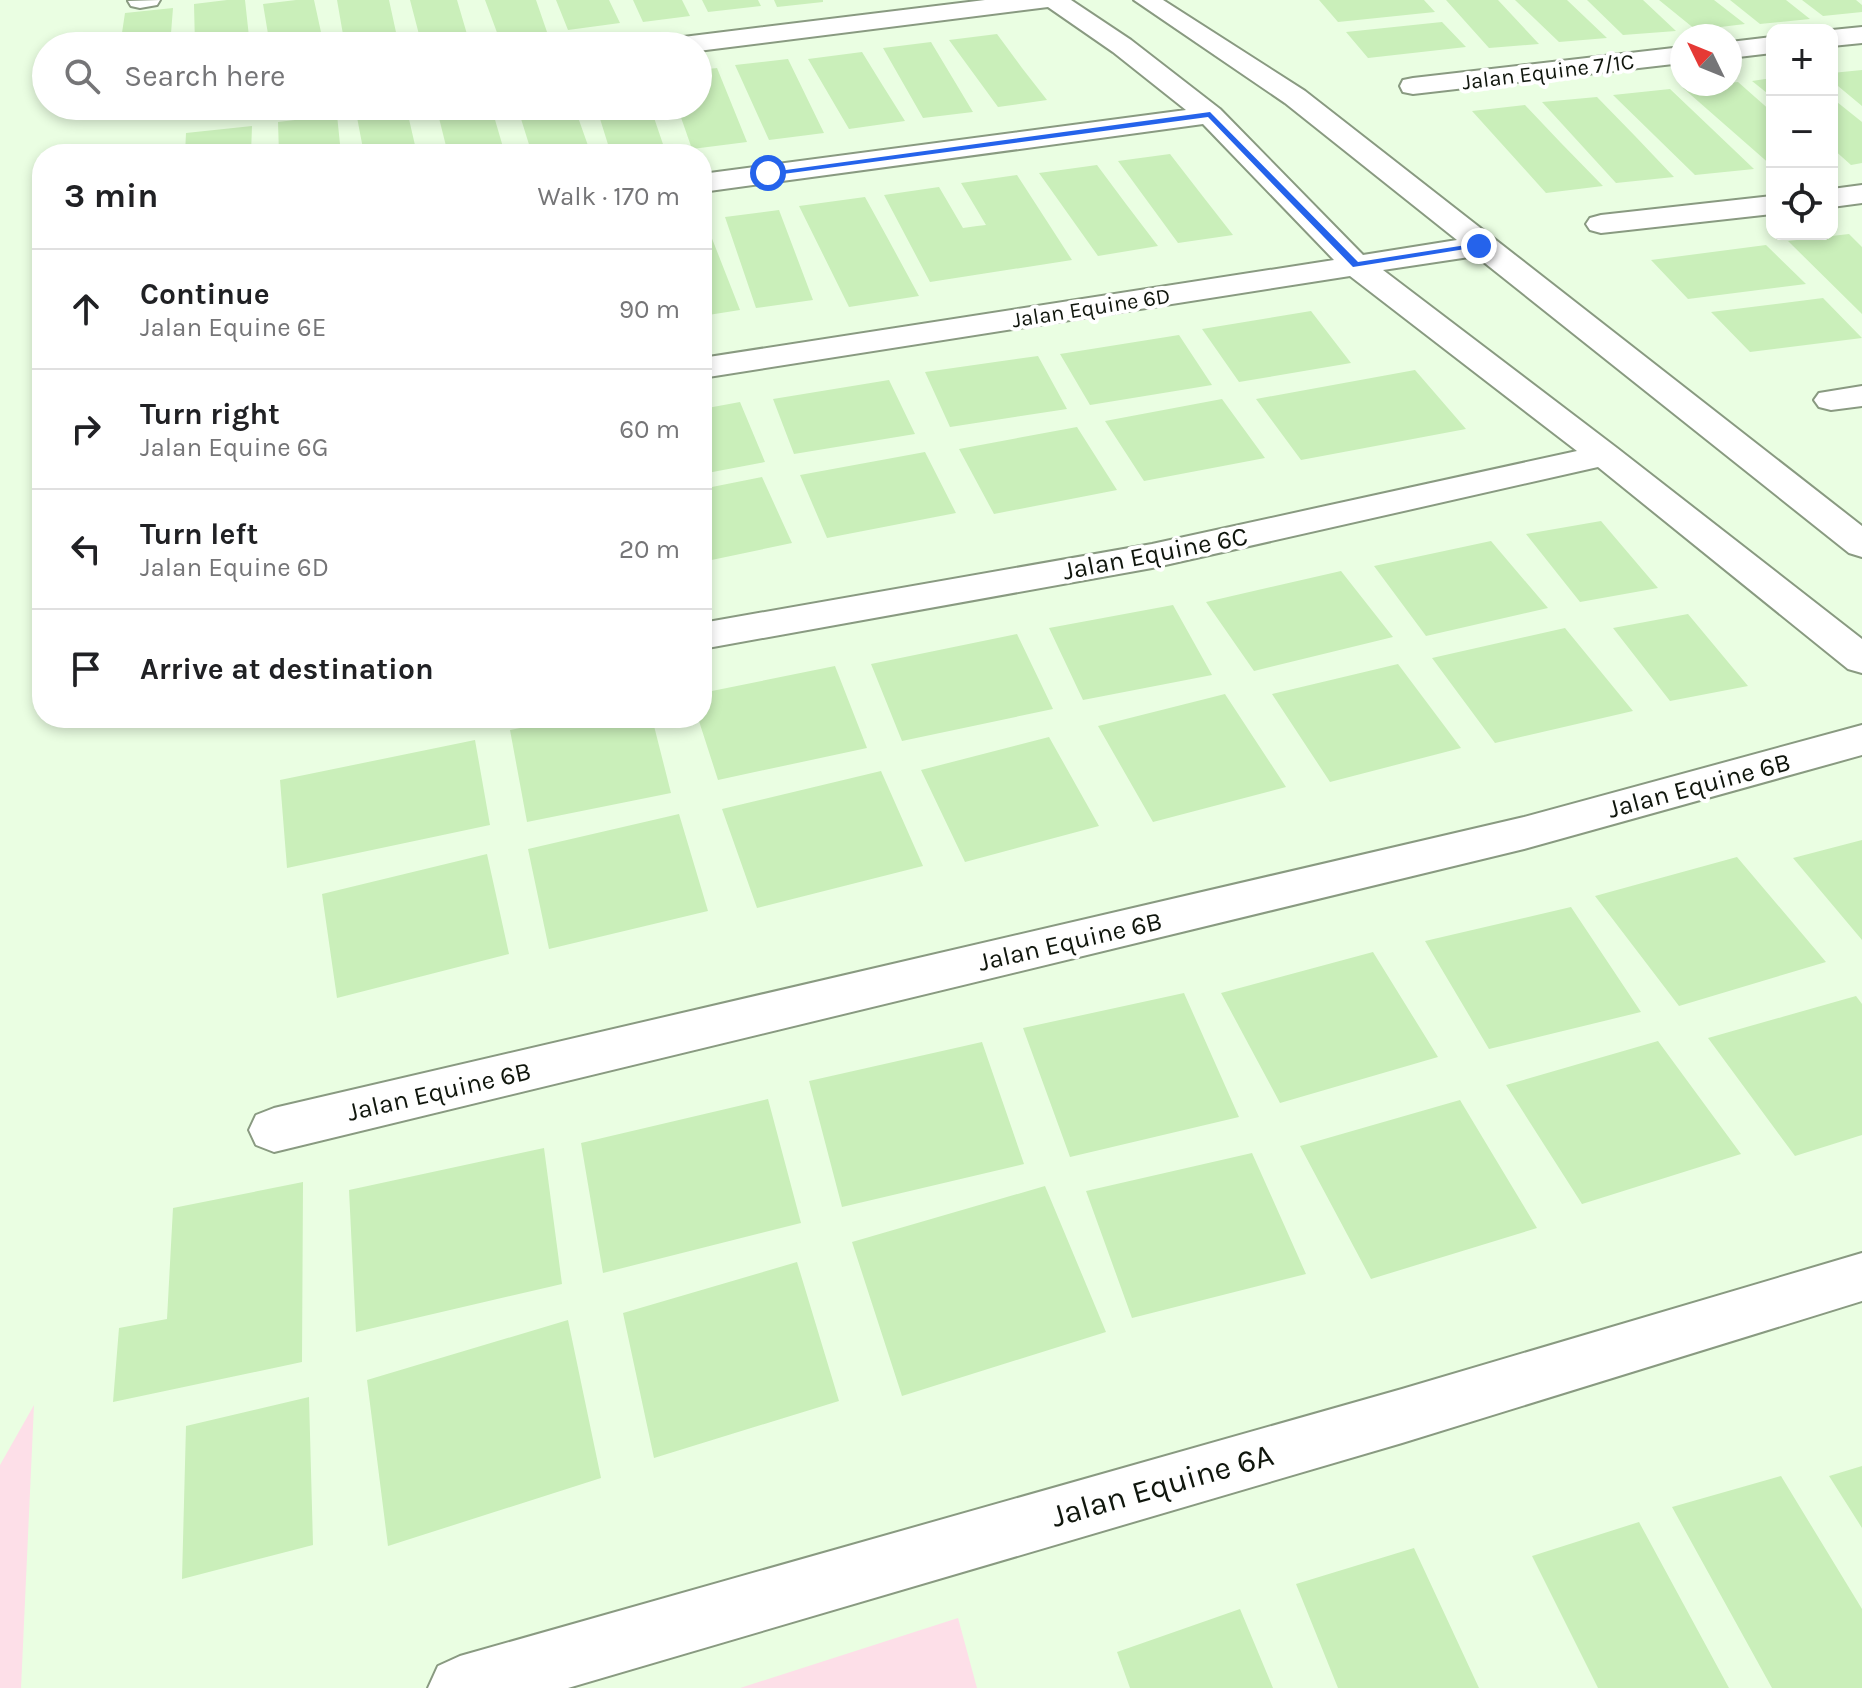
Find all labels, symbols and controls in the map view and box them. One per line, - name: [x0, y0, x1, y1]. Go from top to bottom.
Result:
- north arrow: [1670, 24, 1742, 96]
- map controls: [1766, 24, 1838, 240]
- button: +: [1766, 24, 1838, 96]
- search box: [32, 32, 712, 120]
- street label: Jalan Equine 7/1C: [1461, 49, 1636, 95]
- icon: search: [60, 54, 104, 98]
- text: Search here: [124, 58, 285, 94]
- button: −: [1766, 96, 1838, 168]
- route start: [750, 155, 786, 191]
- button: locate: [1766, 168, 1838, 240]
- text: 3 min: [64, 176, 158, 216]
- text: Walk · 170 m: [538, 181, 680, 212]
- route end: [1461, 228, 1497, 264]
- text: Continue: [140, 276, 270, 312]
- street label: Jalan Equine 6D: [1010, 283, 1172, 333]
- icon: ahead: [64, 287, 108, 331]
- text: 90 m: [619, 294, 680, 325]
- text: Jalan Equine 6E: [140, 312, 326, 343]
- text: Turn right: [140, 396, 280, 432]
- icon: right: [64, 407, 108, 451]
- text: 60 m: [619, 414, 680, 445]
- text: Jalan Equine 6G: [140, 432, 328, 463]
- text: Turn left: [140, 516, 258, 552]
- street label: Jalan Equine 6C: [1060, 520, 1250, 587]
- icon: left: [64, 527, 108, 571]
- text: 20 m: [619, 534, 680, 565]
- text: Jalan Equine 6D: [140, 552, 329, 583]
- icon: arrive: [64, 647, 108, 691]
- text: Arrive at destination: [140, 651, 434, 687]
- street label: Jalan Equine 6B: [1604, 746, 1794, 825]
- street label: Jalan Equine 6B: [975, 905, 1165, 978]
- street label: Jalan Equine 6B: [344, 1055, 534, 1128]
- street label: Jalan Equine 6A: [1047, 1436, 1278, 1535]

